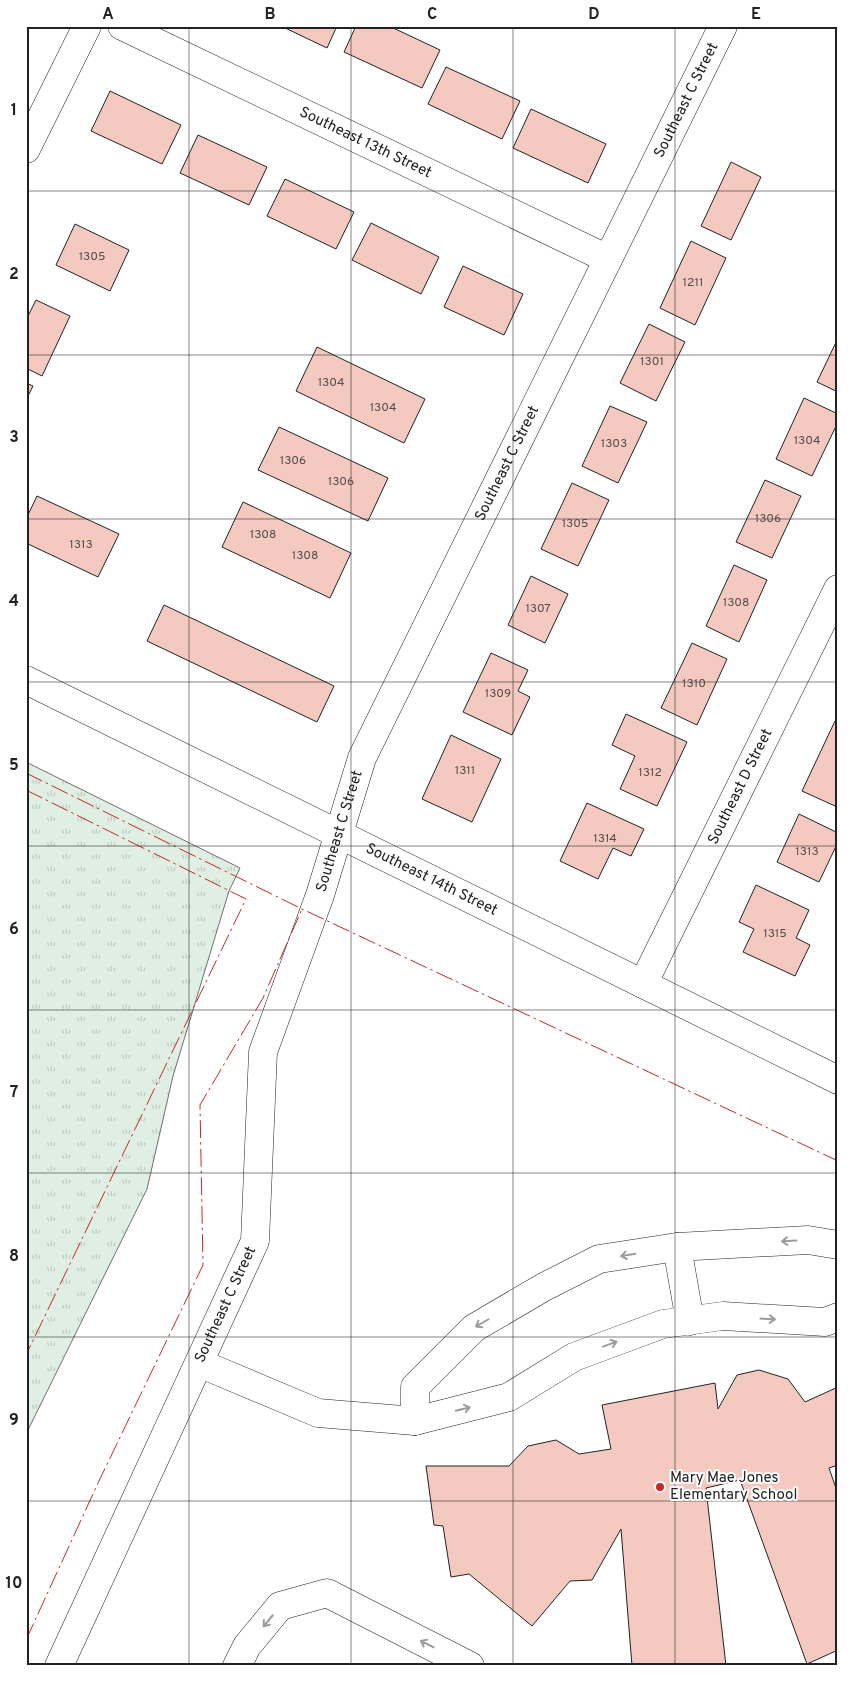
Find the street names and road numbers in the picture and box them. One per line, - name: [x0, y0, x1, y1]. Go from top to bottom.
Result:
- street label: Southeast C Street: [650, 39, 723, 161]
- street label: Southeast 13th Street: [296, 103, 435, 183]
- street label: Southeast C Street: [471, 403, 544, 524]
- street label: Southeast D Street: [704, 726, 777, 848]
- street label: Southeast C Street: [312, 768, 367, 894]
- street label: Southeast 14th Street: [362, 839, 501, 920]
- street label: Southeast C Street: [191, 1243, 261, 1366]

